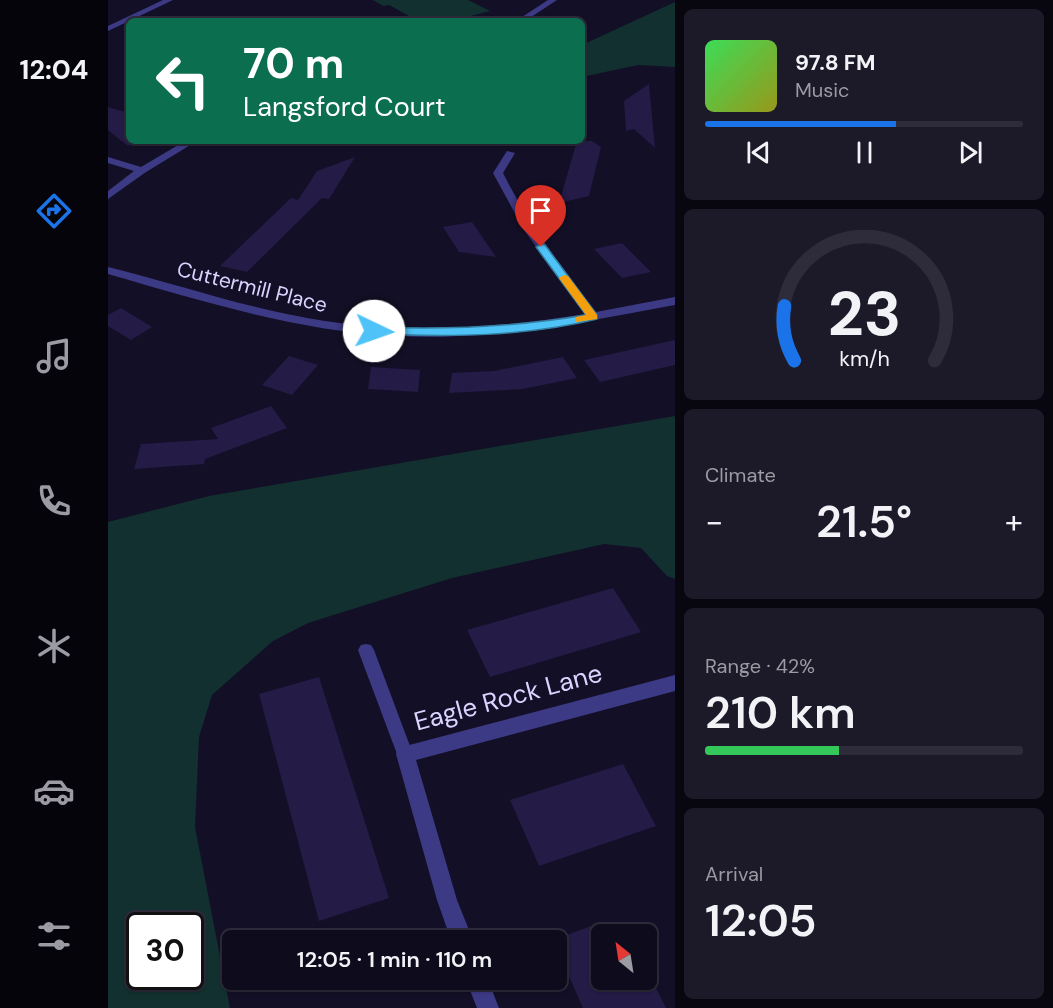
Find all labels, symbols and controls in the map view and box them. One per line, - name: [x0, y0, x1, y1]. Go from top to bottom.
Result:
- text: 70 m: [243, 36, 344, 91]
- icon: left: [144, 42, 222, 120]
- text: 97.8 FM: [795, 48, 876, 77]
- text: 12:04: [20, 52, 88, 87]
- text: Music: [795, 77, 850, 103]
- text: Langsford Court: [243, 89, 446, 124]
- icon: previous: [742, 136, 775, 169]
- icon: pause: [848, 136, 881, 169]
- icon: next: [954, 136, 987, 169]
- pin: [515, 185, 566, 247]
- icon: directions: [33, 190, 75, 232]
- icon: arrive: [524, 194, 557, 227]
- street label: Cuttermill Place: [174, 255, 330, 319]
- text: 23: [827, 273, 901, 354]
- position arrow: [342, 299, 406, 363]
- icon: music: [33, 335, 75, 377]
- text: km/h: [839, 346, 889, 374]
- text: Climate: [705, 462, 776, 488]
- icon: phone: [33, 480, 75, 522]
- text: 21.5°: [816, 492, 912, 551]
- text: −: [705, 500, 723, 543]
- text: +: [1005, 500, 1023, 543]
- icon: climate: [33, 625, 75, 667]
- text: Range · 42%: [705, 653, 815, 679]
- street label: Eagle Rock Lane: [410, 656, 606, 738]
- text: 210 km: [705, 683, 856, 742]
- icon: car: [33, 770, 75, 812]
- text: Arrival: [705, 861, 763, 887]
- text: 12:05: [705, 891, 817, 950]
- speed limit sign: 30: [126, 912, 204, 990]
- icon: filters: [33, 915, 75, 957]
- north arrow: [591, 924, 657, 990]
- map controls: [591, 924, 657, 990]
- text: 12:05 · 1 min · 110 m: [297, 945, 492, 974]

